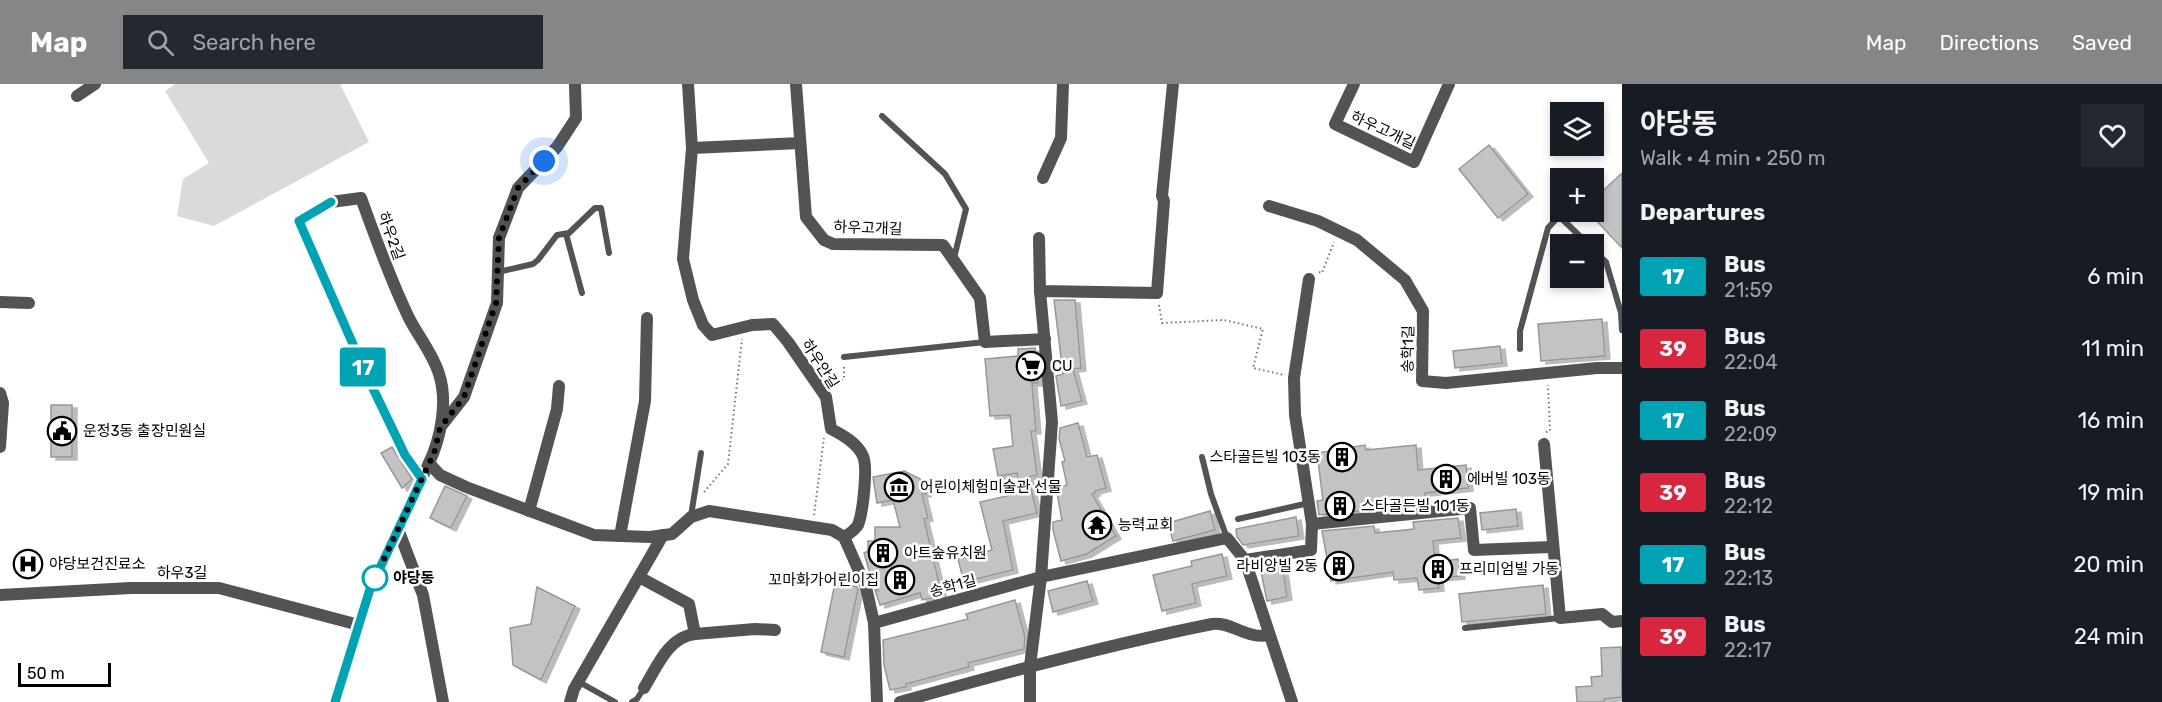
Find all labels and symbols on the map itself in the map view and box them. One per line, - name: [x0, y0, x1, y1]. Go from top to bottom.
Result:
- street label: 하우고개길: [1348, 107, 1418, 153]
- your location: [529, 146, 559, 176]
- street label: 하우2길: [374, 209, 408, 263]
- street label: 하우고개길: [833, 218, 903, 238]
- street label: 송학1길: [1399, 325, 1417, 373]
- street label: 하우안길: [797, 336, 843, 392]
- line badge: 17: [336, 348, 390, 386]
- supermarket icon: CU: [1015, 350, 1047, 382]
- place label: CU: [1052, 357, 1073, 375]
- public building icon: 운정3동 출장민원실: [46, 415, 78, 447]
- place label: 운정3동 출장민원실: [83, 422, 206, 440]
- building icon: 스타골든빌 103동: [1326, 441, 1358, 473]
- place label: 스타골든빌 103동: [1210, 448, 1321, 466]
- building icon: 에버빌 103동: [1430, 463, 1462, 495]
- place label: 에버빌 103동: [1467, 470, 1551, 488]
- museum icon: 어린이체험미술관 선물: [883, 471, 915, 503]
- place label: 어린이체험미술관 선물: [920, 478, 1062, 496]
- building icon: 스타골든빌 101동: [1324, 490, 1356, 522]
- place label: 스타골든빌 101동: [1361, 497, 1470, 515]
- temple icon: 능력교회: [1081, 509, 1113, 541]
- place label: 능력교회: [1118, 516, 1173, 534]
- building icon: 아트숲유치원: [867, 537, 899, 569]
- place label: 아트숲유치원: [904, 544, 987, 562]
- hospital icon: 야당보건진료소: [12, 548, 44, 580]
- building icon: 라비앙빌 2동: [1323, 550, 1355, 582]
- building icon: 프리미엄빌 가동: [1422, 553, 1454, 585]
- place label: 야당보건진료소: [49, 555, 146, 573]
- place label: 라비앙빌 2동: [1237, 557, 1318, 575]
- place label: 프리미엄빌 가동: [1459, 560, 1559, 578]
- street label: 하우3길: [157, 564, 207, 582]
- building icon: 꼬마화가어린이집: [884, 564, 916, 596]
- marker: 야당동: [362, 565, 388, 591]
- place label: 야당동: [393, 569, 435, 587]
- place label: 꼬마화가어린이집: [769, 571, 879, 589]
- street label: 송학1길: [928, 571, 978, 601]
- scale bar: [18, 660, 111, 688]

